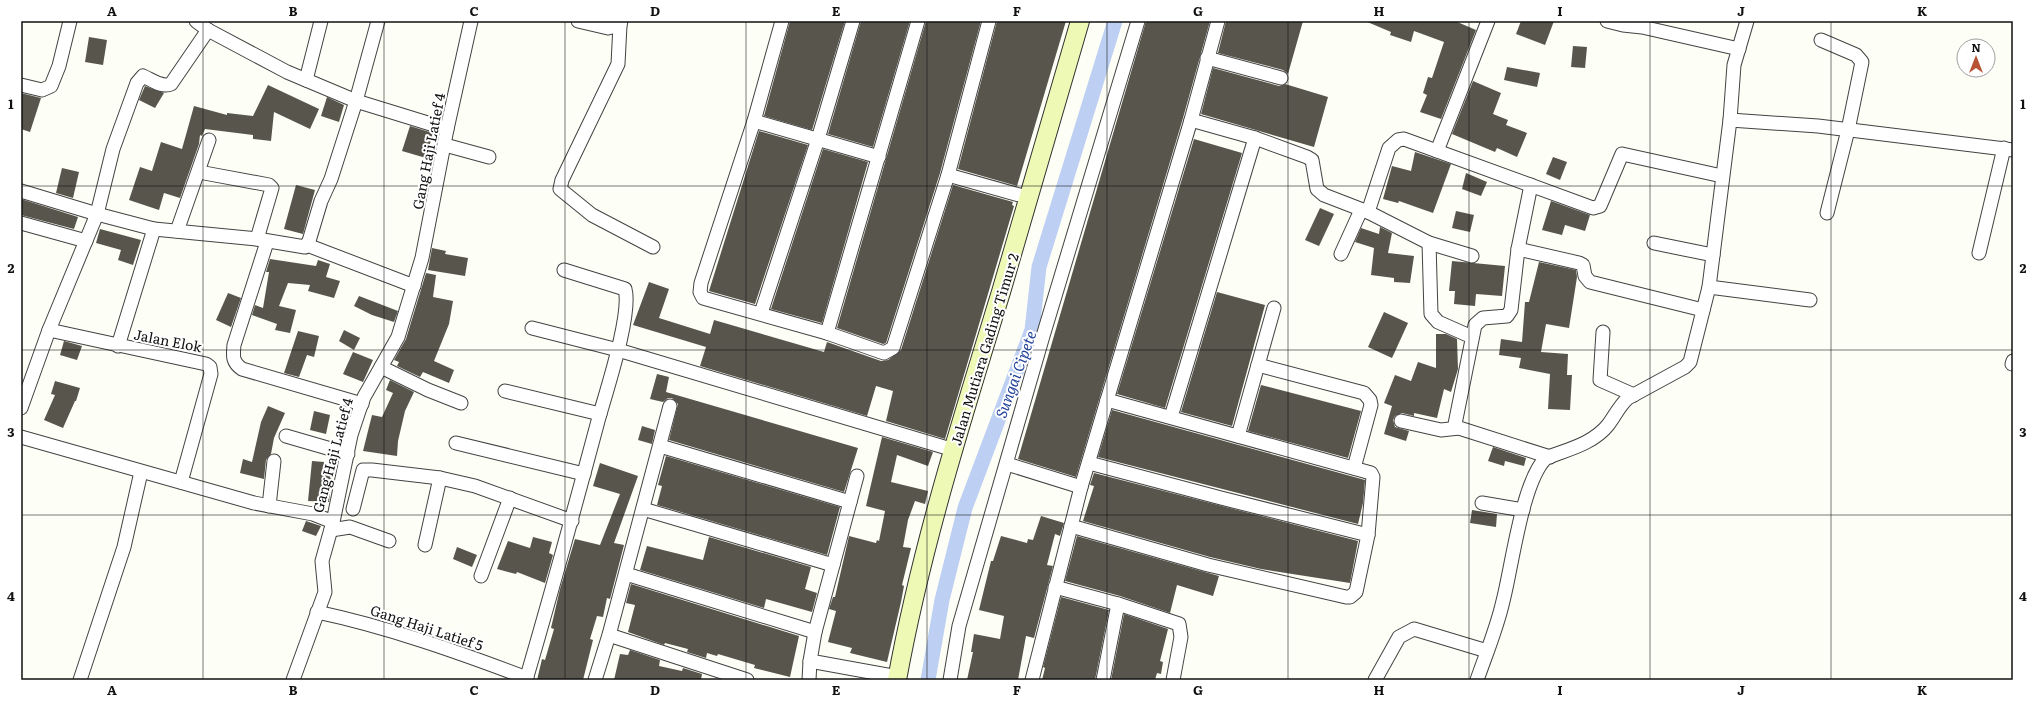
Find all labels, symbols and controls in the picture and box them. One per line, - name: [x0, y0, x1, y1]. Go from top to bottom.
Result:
- text: A: [107, 1, 117, 20]
- text: B: [289, 1, 298, 20]
- text: C: [469, 1, 479, 20]
- text: D: [650, 1, 660, 20]
- text: E: [832, 1, 841, 20]
- text: F: [1013, 1, 1021, 20]
- text: G: [1193, 1, 1203, 20]
- text: H: [1374, 1, 1385, 20]
- text: I: [1557, 1, 1563, 20]
- text: J: [1737, 1, 1745, 20]
- text: K: [1917, 1, 1928, 20]
- north arrow: [1956, 38, 1996, 78]
- text: N: [1971, 39, 1981, 55]
- street label: Gang Haji Latief 4: [407, 91, 449, 211]
- text: 1: [8, 94, 14, 113]
- text: 1: [2020, 94, 2026, 113]
- street label: Jalan Mutiara Gading Timur 2: [945, 250, 1023, 448]
- text: 2: [8, 258, 15, 277]
- text: 2: [2020, 258, 2027, 277]
- street label: Jalan Elok: [132, 324, 204, 356]
- water label: Sungai Cipete: [989, 327, 1041, 421]
- street label: Gang Haji Latief 4: [307, 395, 357, 515]
- text: 3: [7, 422, 15, 441]
- text: 3: [2019, 422, 2027, 441]
- text: 4: [7, 586, 15, 605]
- text: 4: [2019, 586, 2027, 605]
- street label: Gang Haji Latief 5: [368, 599, 486, 655]
- text: A: [107, 680, 117, 699]
- text: B: [289, 680, 298, 699]
- text: C: [469, 680, 479, 699]
- text: D: [650, 680, 660, 699]
- text: E: [832, 680, 841, 699]
- text: F: [1013, 680, 1021, 699]
- text: G: [1193, 680, 1203, 699]
- text: H: [1374, 680, 1385, 699]
- text: I: [1557, 680, 1563, 699]
- text: J: [1737, 680, 1745, 699]
- text: K: [1917, 680, 1928, 699]

